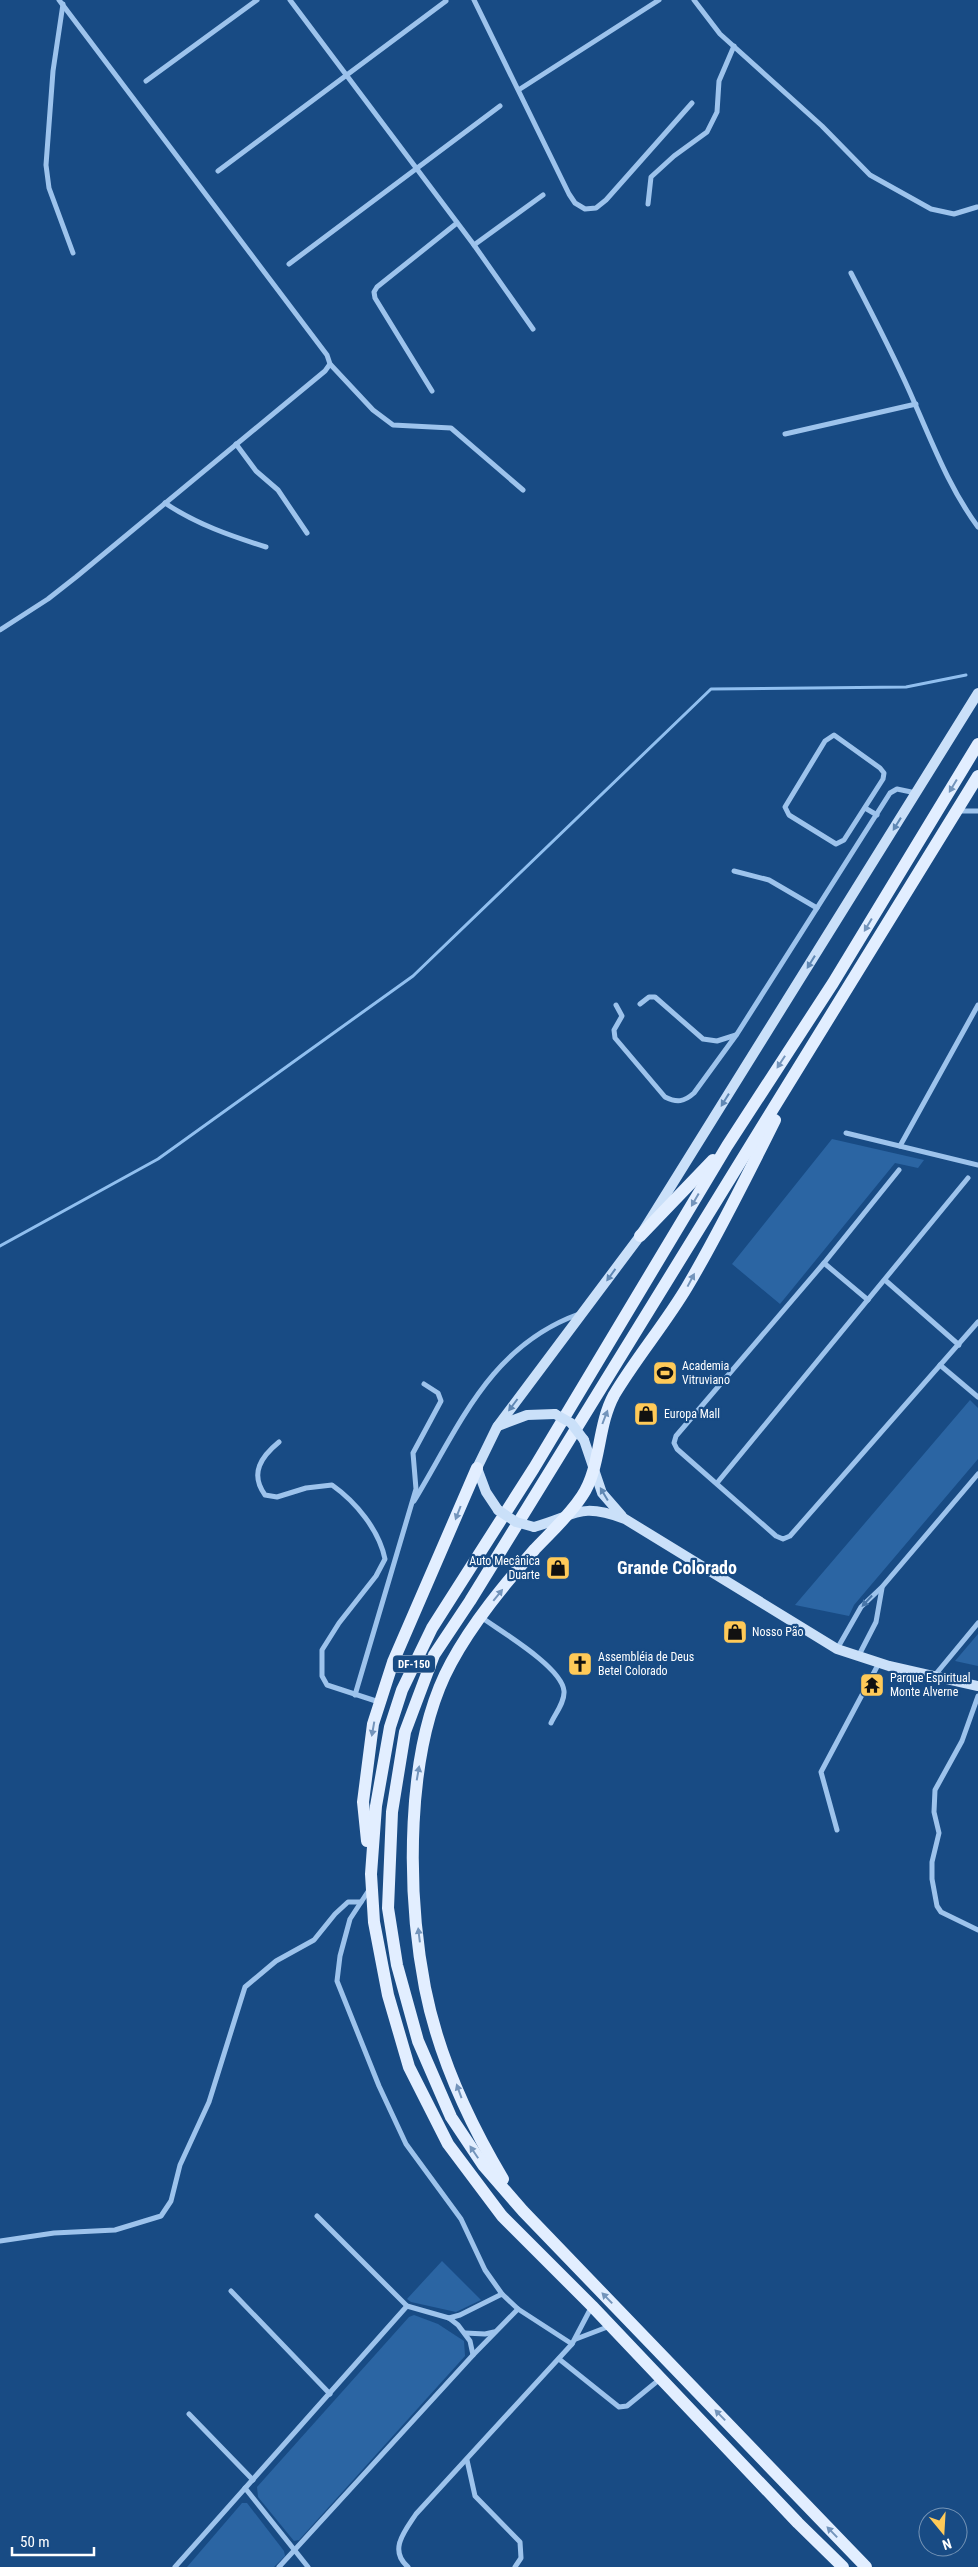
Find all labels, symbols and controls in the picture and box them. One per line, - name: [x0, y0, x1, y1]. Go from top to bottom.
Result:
- one-way arrow: [948, 779, 957, 792]
- one-way arrow: [892, 817, 901, 830]
- one-way arrow: [864, 918, 873, 931]
- one-way arrow: [806, 955, 815, 968]
- one-way arrow: [776, 1055, 786, 1069]
- one-way arrow: [720, 1093, 729, 1106]
- one-way arrow: [691, 1192, 699, 1207]
- one-way arrow: [606, 1268, 616, 1282]
- one-way arrow: [687, 1273, 695, 1287]
- place label: Academia Vitruviano: [682, 1359, 730, 1387]
- sports icon: Academia Vitruviano: [652, 1360, 678, 1386]
- one-way arrow: [508, 1398, 519, 1411]
- shop icon: Europa Mall: [633, 1401, 659, 1427]
- place label: Europa Mall: [664, 1407, 720, 1421]
- one-way arrow: [602, 1410, 609, 1425]
- one-way arrow: [600, 1488, 609, 1501]
- one-way arrow: [454, 1506, 462, 1521]
- place label: Auto Mecânica Duarte: [469, 1554, 540, 1582]
- shop icon: Auto Mecânica Duarte: [545, 1555, 571, 1581]
- district label: Grande Colorado: [617, 1557, 737, 1578]
- one-way arrow: [493, 1589, 504, 1602]
- one-way arrow: [861, 1594, 873, 1606]
- shop icon: Nosso Pão: [722, 1619, 748, 1645]
- place label: Nosso Pão: [752, 1625, 804, 1639]
- place label: Assembléia de Deus Betel Colorado: [598, 1650, 694, 1678]
- church icon: Assembléia de Deus Betel Colorado: [567, 1651, 593, 1677]
- road number: DF-150: [393, 1656, 435, 1672]
- place label: Parque Espiritual Monte Alverne: [890, 1671, 970, 1699]
- temple icon: Parque Espiritual Monte Alverne: [859, 1672, 885, 1698]
- one-way arrow: [368, 1721, 376, 1737]
- one-way arrow: [415, 1764, 423, 1780]
- one-way arrow: [415, 1926, 423, 1942]
- one-way arrow: [455, 2084, 462, 2099]
- one-way arrow: [469, 2145, 479, 2159]
- one-way arrow: [601, 2292, 613, 2304]
- one-way arrow: [714, 2409, 726, 2421]
- north arrow: [918, 2507, 968, 2557]
- scale bar: [12, 2524, 95, 2556]
- one-way arrow: [826, 2526, 838, 2538]
- text: 50 m: [20, 2533, 50, 2551]
- text: N: [940, 2535, 954, 2553]

